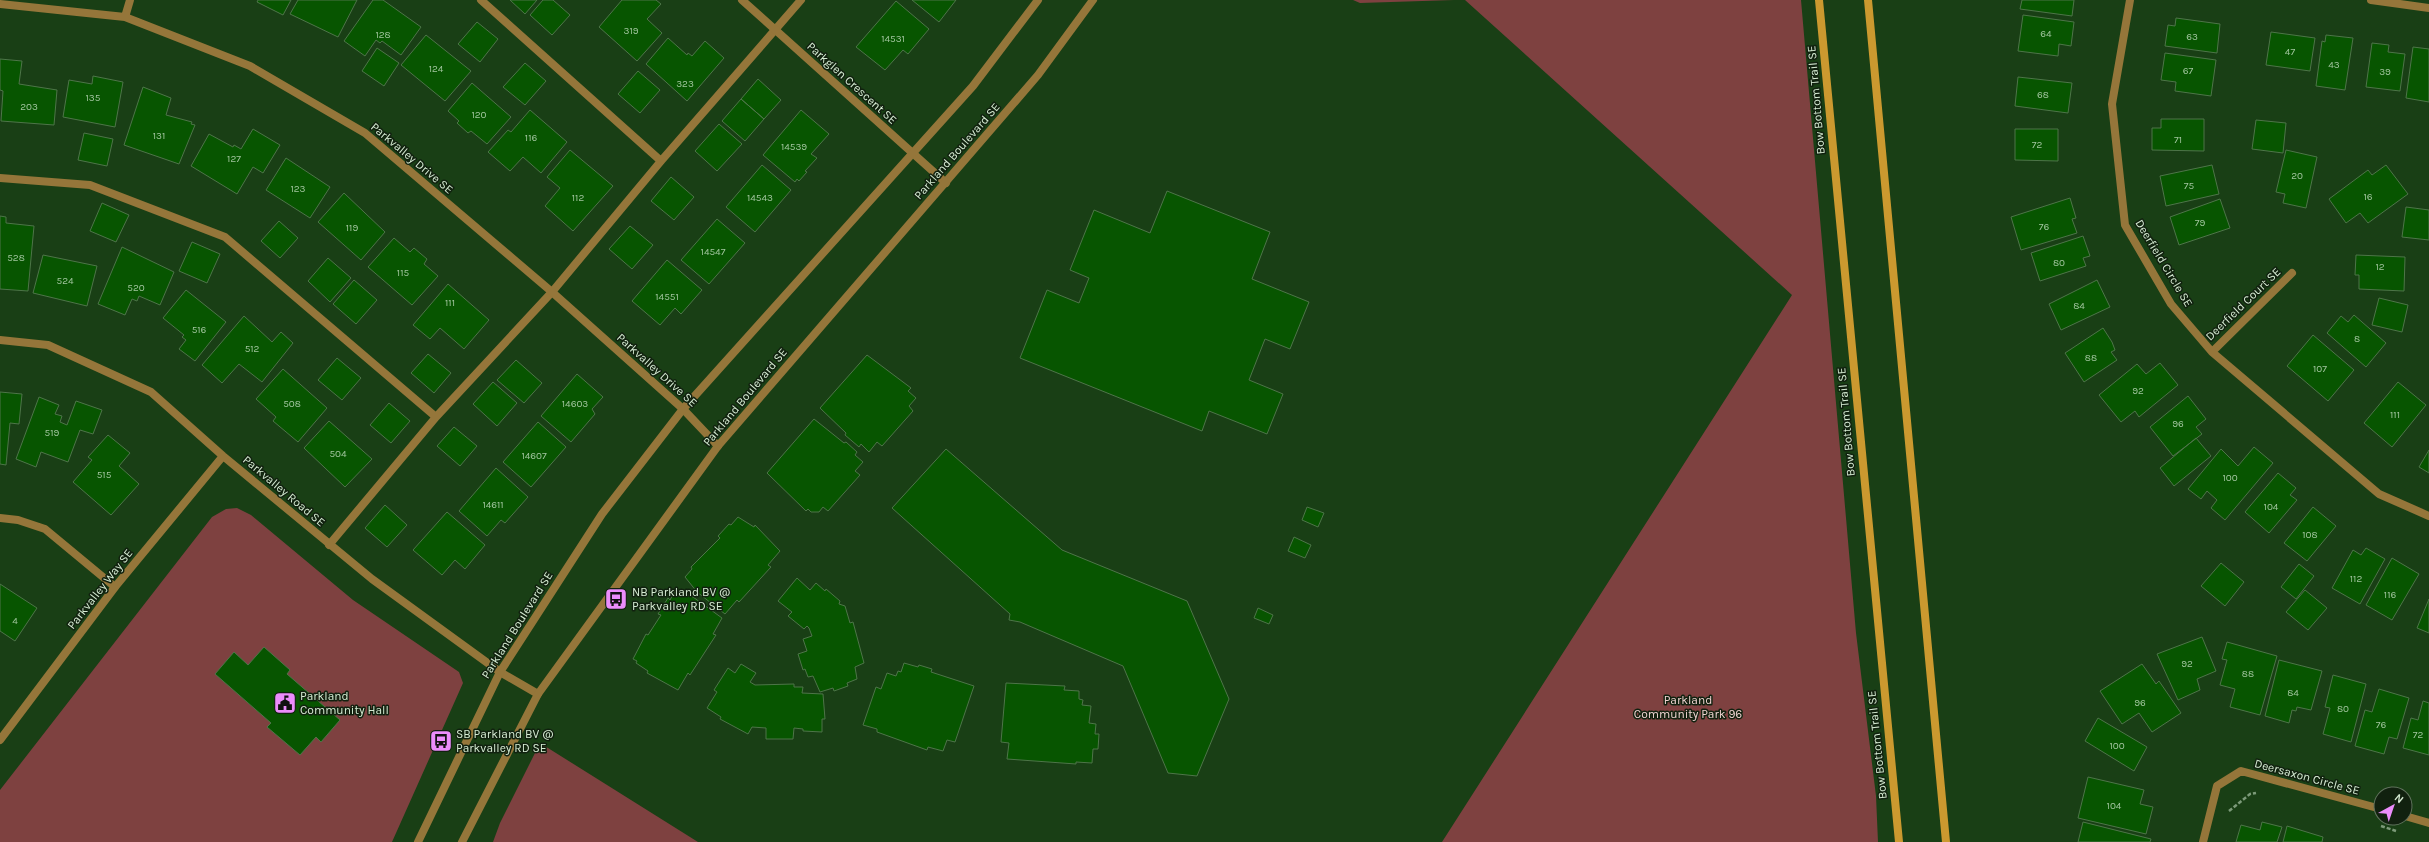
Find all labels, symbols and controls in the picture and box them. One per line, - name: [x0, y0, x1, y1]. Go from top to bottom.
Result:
- house number: 319: [623, 25, 639, 37]
- house number: 64: [2040, 28, 2052, 40]
- house number: 128: [375, 29, 391, 41]
- house number: 63: [2186, 31, 2198, 43]
- house number: 14531: [881, 33, 905, 45]
- street label: Parkglen Crescent SE: [804, 39, 900, 127]
- street label: Bow Bottom Trail SE: [1804, 45, 1828, 155]
- house number: 47: [2285, 46, 2295, 58]
- house number: 43: [2328, 59, 2340, 71]
- house number: 124: [429, 63, 444, 75]
- house number: 67: [2183, 65, 2194, 77]
- house number: 39: [2379, 66, 2391, 78]
- house number: 323: [676, 78, 694, 90]
- house number: 68: [2037, 89, 2049, 101]
- house number: 135: [86, 92, 101, 104]
- street label: Parkland Boulevard SE: [911, 100, 1003, 202]
- house number: 203: [20, 101, 38, 113]
- house number: 120: [471, 109, 487, 121]
- street label: Parkvalley Drive SE: [368, 119, 456, 197]
- house number: 131: [153, 130, 165, 142]
- house number: 116: [525, 132, 537, 144]
- house number: 71: [2174, 134, 2182, 146]
- house number: 72: [2032, 139, 2042, 151]
- house number: 14539: [781, 141, 807, 153]
- house number: 127: [227, 153, 241, 165]
- house number: 20: [2291, 170, 2303, 182]
- house number: 75: [2184, 180, 2195, 192]
- house number: 123: [290, 183, 306, 195]
- house number: 16: [2363, 191, 2373, 203]
- house number: 112: [572, 192, 584, 204]
- house number: 14543: [747, 192, 773, 204]
- street label: Deerfield Circle SE: [2132, 217, 2196, 309]
- house number: 79: [2195, 217, 2205, 229]
- house number: 76: [2039, 221, 2049, 233]
- house number: 119: [346, 222, 358, 234]
- house number: 14547: [701, 246, 726, 258]
- house number: 528: [7, 252, 25, 264]
- house number: 80: [2053, 257, 2065, 269]
- house number: 12: [2375, 261, 2385, 273]
- street label: Deerfield Court SE: [2203, 265, 2283, 343]
- house number: 115: [397, 267, 409, 279]
- house number: 524: [56, 275, 74, 287]
- house number: 520: [127, 282, 145, 294]
- house number: 14551: [655, 291, 679, 303]
- house number: 111: [445, 297, 455, 309]
- house number: 84: [2073, 300, 2085, 312]
- house number: 516: [192, 324, 207, 336]
- street label: Parkvalley Drive SE: [614, 330, 700, 410]
- house number: 8: [2354, 333, 2360, 345]
- house number: 512: [245, 343, 260, 355]
- street label: Parkland Boulevard SE: [700, 345, 790, 449]
- house number: 88: [2085, 352, 2097, 364]
- house number: 107: [2313, 363, 2327, 375]
- street label: Bow Bottom Trail SE: [1834, 367, 1858, 477]
- house number: 92: [2132, 385, 2144, 397]
- house number: 508: [283, 398, 301, 410]
- house number: 14603: [562, 398, 588, 410]
- house number: 111: [2390, 409, 2400, 421]
- house number: 96: [2172, 418, 2184, 430]
- house number: 519: [45, 427, 60, 439]
- house number: 504: [329, 448, 347, 460]
- house number: 14607: [521, 450, 547, 462]
- street label: Parkvalley Road SE: [240, 453, 328, 529]
- house number: 515: [97, 469, 112, 481]
- house number: 100: [2222, 472, 2238, 484]
- house number: 14611: [482, 499, 504, 511]
- house number: 104: [2264, 501, 2279, 513]
- house number: 108: [2302, 529, 2318, 541]
- street label: Parkvalley Way SE: [64, 546, 136, 632]
- street label: Parkland Boulevard SE: [478, 569, 556, 681]
- house number: 112: [2350, 573, 2362, 585]
- place label: NB Parkland BV @ Parkvalley RD SE: [632, 585, 730, 613]
- bus stop icon: NB Parkland BV @ Parkvalley RD SE: [603, 586, 629, 612]
- house number: 116: [2384, 589, 2396, 601]
- house number: 4: [12, 615, 18, 627]
- house number: 92: [2181, 658, 2193, 670]
- house number: 88: [2242, 668, 2254, 680]
- house number: 84: [2287, 687, 2299, 699]
- place label: Parkland Community Hall: [300, 689, 389, 717]
- public building icon: Parkland Community Hall: [272, 690, 298, 716]
- street label: Bow Bottom Trail SE: [1864, 690, 1890, 800]
- park label: Parkland Community Park 96: [1634, 693, 1742, 721]
- house number: 96: [2134, 697, 2146, 709]
- house number: 80: [2337, 703, 2349, 715]
- house number: 76: [2376, 719, 2386, 731]
- place label: SB Parkland BV @ Parkvalley RD SE: [456, 727, 553, 755]
- bus stop icon: SB Parkland BV @ Parkvalley RD SE: [428, 728, 454, 754]
- house number: 72: [2413, 729, 2423, 741]
- house number: 100: [2109, 740, 2125, 752]
- street label: Deersaxon Circle SE: [2253, 756, 2361, 798]
- north arrow: [2373, 786, 2413, 826]
- text: N: [2392, 791, 2406, 806]
- house number: 104: [2107, 800, 2122, 812]

